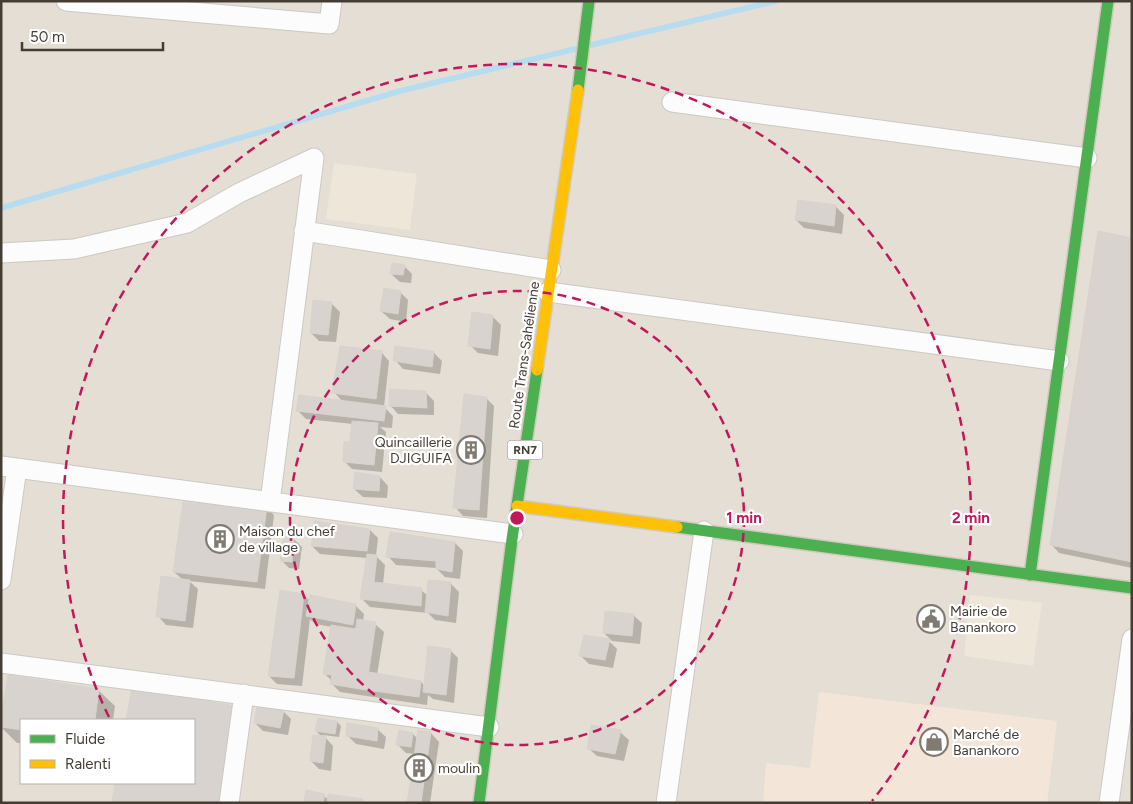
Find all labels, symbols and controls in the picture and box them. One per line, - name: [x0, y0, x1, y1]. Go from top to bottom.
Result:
- scale bar: [22, 20, 164, 52]
- text: 50 m: [30, 28, 65, 46]
- street label: Route Trans-Sahélienne: [506, 280, 543, 430]
- place label: Quincaillerie DJIGUIFA: [375, 434, 453, 467]
- building icon: Quincaillerie DJIGUIFA: [456, 435, 486, 465]
- road number: RN7: [508, 440, 542, 460]
- centre of rings: [508, 509, 526, 527]
- text: 1 min: [726, 509, 762, 527]
- text: 2 min: [952, 509, 990, 527]
- place label: Maison du chef de village: [239, 523, 336, 556]
- building icon: Maison du chef de village: [205, 524, 235, 554]
- place label: Mairie de Banankoro: [950, 603, 1016, 636]
- public building icon: Mairie de Banankoro: [916, 604, 946, 634]
- legend: [20, 719, 195, 784]
- place label: Marché de Banankoro: [953, 726, 1019, 759]
- shop icon: Marché de Banankoro: [919, 727, 949, 757]
- text: Fluide: [65, 730, 105, 748]
- building icon: moulin: [404, 753, 434, 783]
- text: Ralenti: [65, 755, 111, 773]
- place label: moulin: [438, 760, 480, 777]

